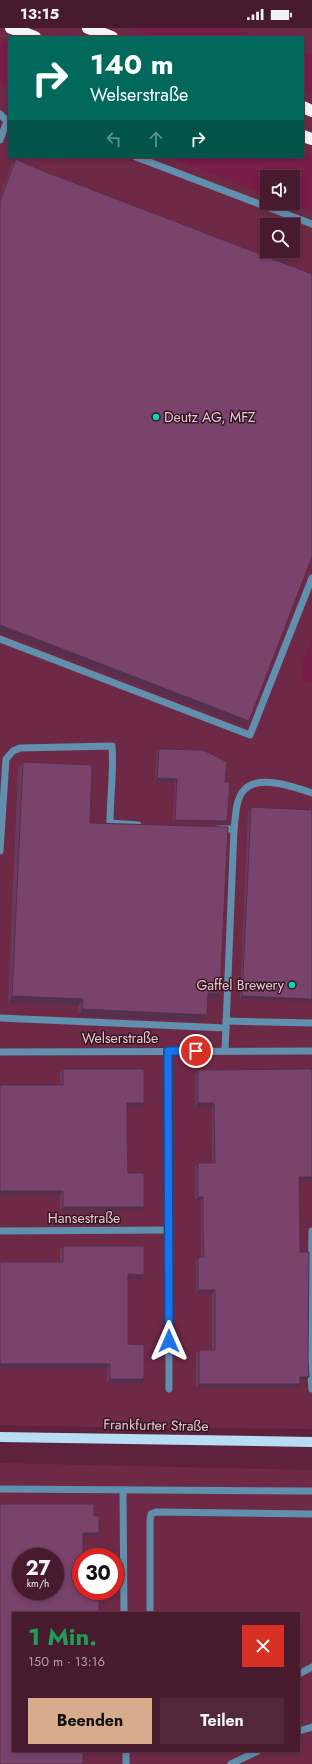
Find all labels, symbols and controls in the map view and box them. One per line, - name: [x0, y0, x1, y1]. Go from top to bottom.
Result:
- text: 13:15: [20, 3, 59, 25]
- text: 140 m: [90, 44, 174, 85]
- icon: right: [24, 52, 76, 104]
- text: Welserstraße: [90, 82, 188, 108]
- icon: left: [103, 128, 125, 150]
- icon: ahead: [145, 128, 167, 150]
- icon: right: [187, 128, 209, 150]
- map controls: [260, 170, 300, 258]
- button: sound: [260, 170, 300, 210]
- button: search: [260, 218, 300, 258]
- place label: Deutz AG, MFZ: [164, 407, 256, 427]
- marker: Deutz AG, MFZ: [151, 412, 161, 422]
- place label: Gaffel Brewery: [196, 975, 285, 995]
- marker: Gaffel Brewery: [287, 980, 297, 990]
- street label: Welserstraße: [82, 1028, 158, 1048]
- pin: [179, 1034, 213, 1068]
- icon: arrive: [185, 1040, 207, 1062]
- street label: Hansestraße: [48, 1208, 120, 1228]
- position arrow: [148, 1320, 190, 1362]
- street label: Frankfurter Straße: [103, 1414, 209, 1436]
- speed limit sign: 30: [72, 1548, 124, 1600]
- text: 27: [25, 1554, 51, 1583]
- text: km/h: [27, 1576, 49, 1591]
- text: 1 Min.: [28, 1619, 97, 1654]
- button: close: [242, 1625, 284, 1667]
- text: 150 m · 13:16: [28, 1652, 105, 1671]
- button: Beenden: [28, 1698, 152, 1744]
- button: Teilen: [160, 1698, 284, 1744]

